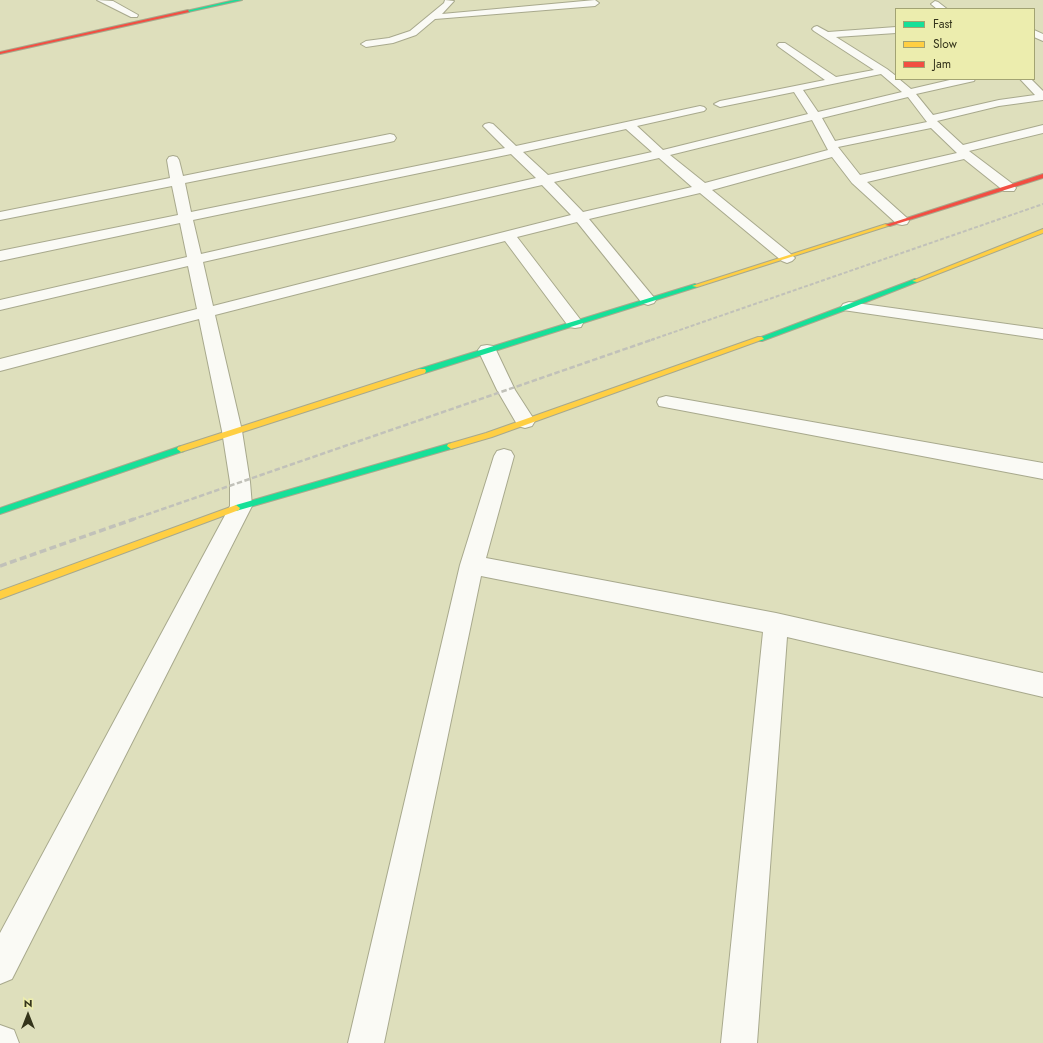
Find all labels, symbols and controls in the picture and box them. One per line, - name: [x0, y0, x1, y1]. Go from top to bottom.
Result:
- legend: [895, 8, 1035, 80]
- text: Fast: [933, 15, 952, 33]
- text: Slow: [933, 35, 957, 53]
- text: Jam: [933, 55, 951, 73]
- north arrow: [8, 995, 48, 1035]
- text: N: [24, 995, 32, 1011]

